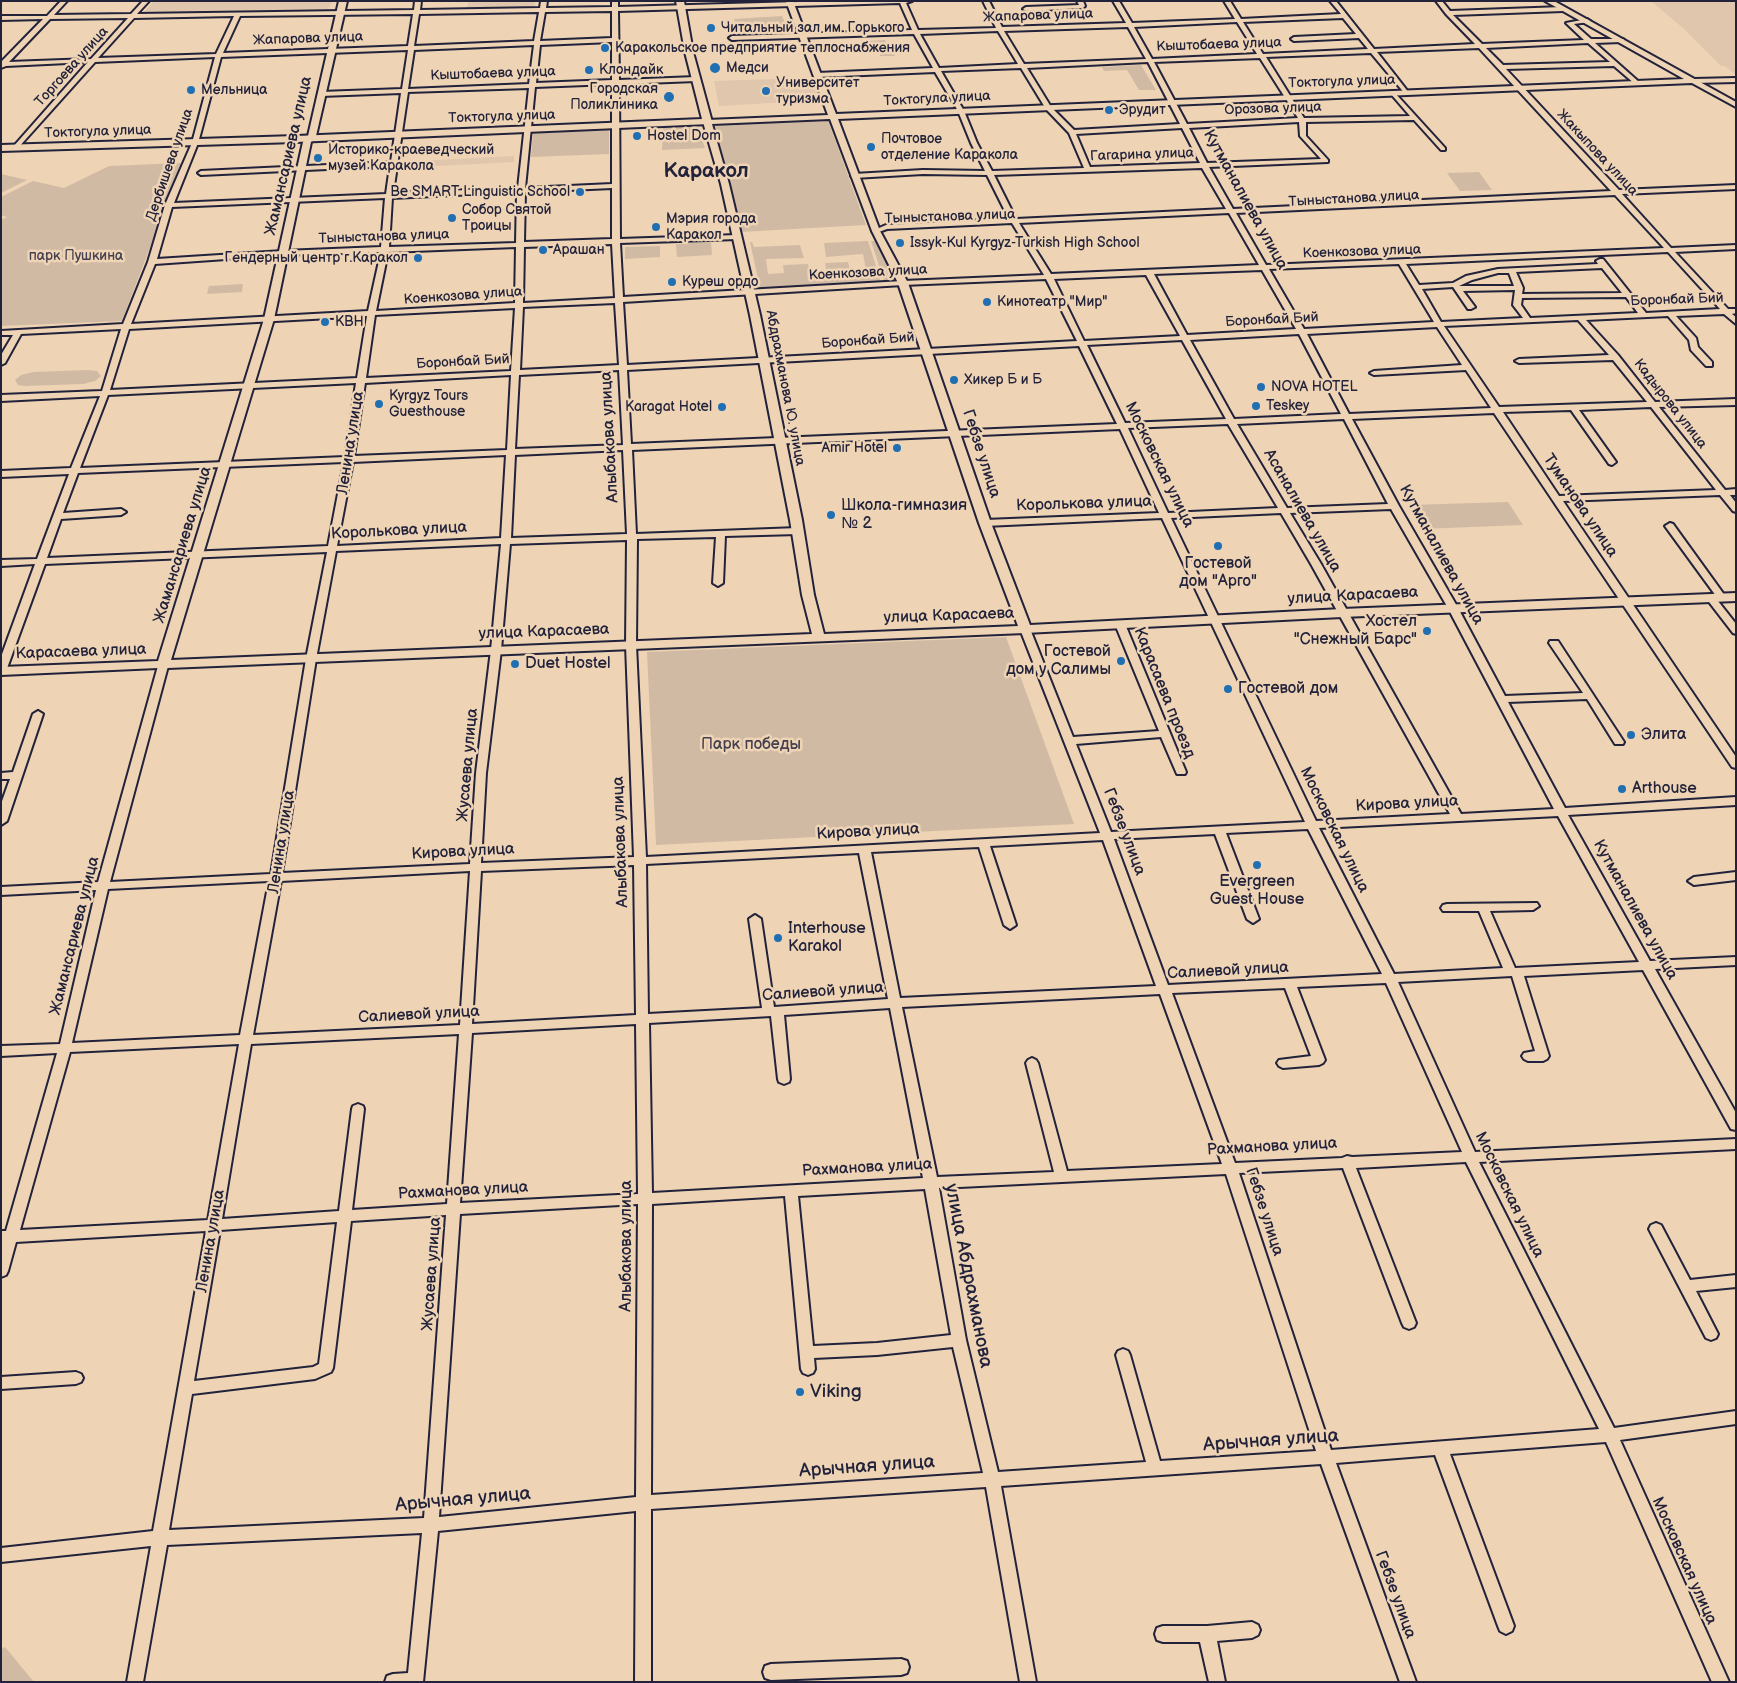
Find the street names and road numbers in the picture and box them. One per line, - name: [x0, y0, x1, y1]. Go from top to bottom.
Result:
- street label: Жапарова улица: [983, 6, 1093, 26]
- street label: Торгоева улица: [32, 24, 112, 110]
- street label: Жапарова улица: [253, 29, 363, 49]
- street label: Кыштобаева улица: [1156, 34, 1282, 56]
- street label: Кыштобаева улица: [430, 63, 556, 85]
- street label: Токтогула улица: [1288, 72, 1396, 92]
- street label: Жамансариева улица: [261, 74, 317, 238]
- street label: Токтогула улица: [883, 88, 991, 110]
- street label: Орозова улица: [1224, 99, 1322, 119]
- street label: Жакыпова улица: [1553, 106, 1641, 200]
- street label: Дербишева улица: [143, 107, 197, 223]
- street label: Токтогула улица: [448, 107, 556, 127]
- street label: Токтогула улица: [44, 122, 152, 142]
- street label: Кутманалиева улица: [1199, 127, 1291, 273]
- street label: Гагарина улица: [1090, 145, 1194, 165]
- street label: Тыныстанова улица: [1288, 187, 1420, 211]
- street label: Тыныстанова улица: [884, 206, 1016, 228]
- street label: Тыныстанова улица: [318, 226, 450, 248]
- street label: Коенкозова улица: [1302, 242, 1422, 262]
- street label: Коенкозова улица: [808, 262, 928, 284]
- street label: Коенкозова улица: [403, 283, 523, 309]
- street label: Боронбай Бий: [1630, 290, 1724, 310]
- street label: Абдрахманова Ю. улица: [762, 309, 808, 467]
- street label: Боронбай Бий: [1225, 309, 1319, 331]
- street label: Боронбай Бий: [821, 329, 915, 353]
- street label: Боронбай Бий: [416, 351, 510, 373]
- street label: Кадырова улица: [1630, 356, 1710, 452]
- street label: Алыбакова улица: [597, 371, 623, 503]
- street label: Ленина улица: [333, 390, 369, 496]
- street label: Московская улица: [1120, 399, 1198, 531]
- street label: Гебзе улица: [958, 407, 1004, 501]
- street label: Асаналиева улица: [1259, 446, 1345, 576]
- street label: Туманова улица: [1538, 451, 1622, 561]
- street label: Жамансариева улица: [150, 464, 216, 626]
- street label: Кутманалиева улица: [1395, 482, 1487, 628]
- street label: Королькова улица: [1016, 492, 1152, 516]
- street label: Королькова улица: [331, 518, 467, 544]
- street label: улица Карасаева: [1287, 583, 1419, 609]
- street label: улица Карасаева: [883, 604, 1015, 628]
- street label: улица Карасаева: [478, 620, 610, 644]
- street label: Карасаева проезд: [1129, 625, 1199, 761]
- street label: Карасаева улица: [15, 640, 147, 664]
- street label: Жусаева улица: [453, 707, 483, 823]
- street label: Московская улица: [1295, 764, 1373, 896]
- street label: Алыбакова улица: [609, 776, 633, 908]
- street label: Гебзе улица: [1099, 786, 1149, 878]
- street label: Ленина улица: [264, 789, 300, 895]
- street label: Кирова улица: [1355, 792, 1459, 816]
- street label: Кирова улица: [816, 820, 920, 844]
- street label: Кутманалиева улица: [1589, 837, 1681, 983]
- street label: Кирова улица: [411, 840, 515, 864]
- street label: Жамансариева улица: [46, 855, 104, 1017]
- street label: Салиевой улица: [1167, 958, 1289, 984]
- street label: Салиевой улица: [762, 978, 884, 1006]
- street label: Салиевой улица: [358, 1002, 480, 1028]
- street label: Московская улица: [1470, 1129, 1548, 1261]
- street label: Рахманова улица: [1206, 1134, 1338, 1160]
- street label: Рахманова улица: [801, 1155, 933, 1181]
- street label: Гебзе улица: [1241, 1165, 1287, 1259]
- street label: Рахманова улица: [397, 1178, 529, 1204]
- street label: Алыбакова улица: [617, 1180, 637, 1312]
- street label: улица Абдрахманова: [939, 1182, 997, 1370]
- street label: Ленина улица: [193, 1188, 229, 1294]
- street label: Жусаева улица: [418, 1216, 446, 1332]
- street label: Арычная улица: [1202, 1425, 1340, 1457]
- street label: Арычная улица: [798, 1451, 936, 1483]
- street label: Арычная улица: [394, 1483, 532, 1517]
- street label: Московская улица: [1647, 1494, 1721, 1628]
- street label: Гебзе улица: [1370, 1549, 1420, 1641]

